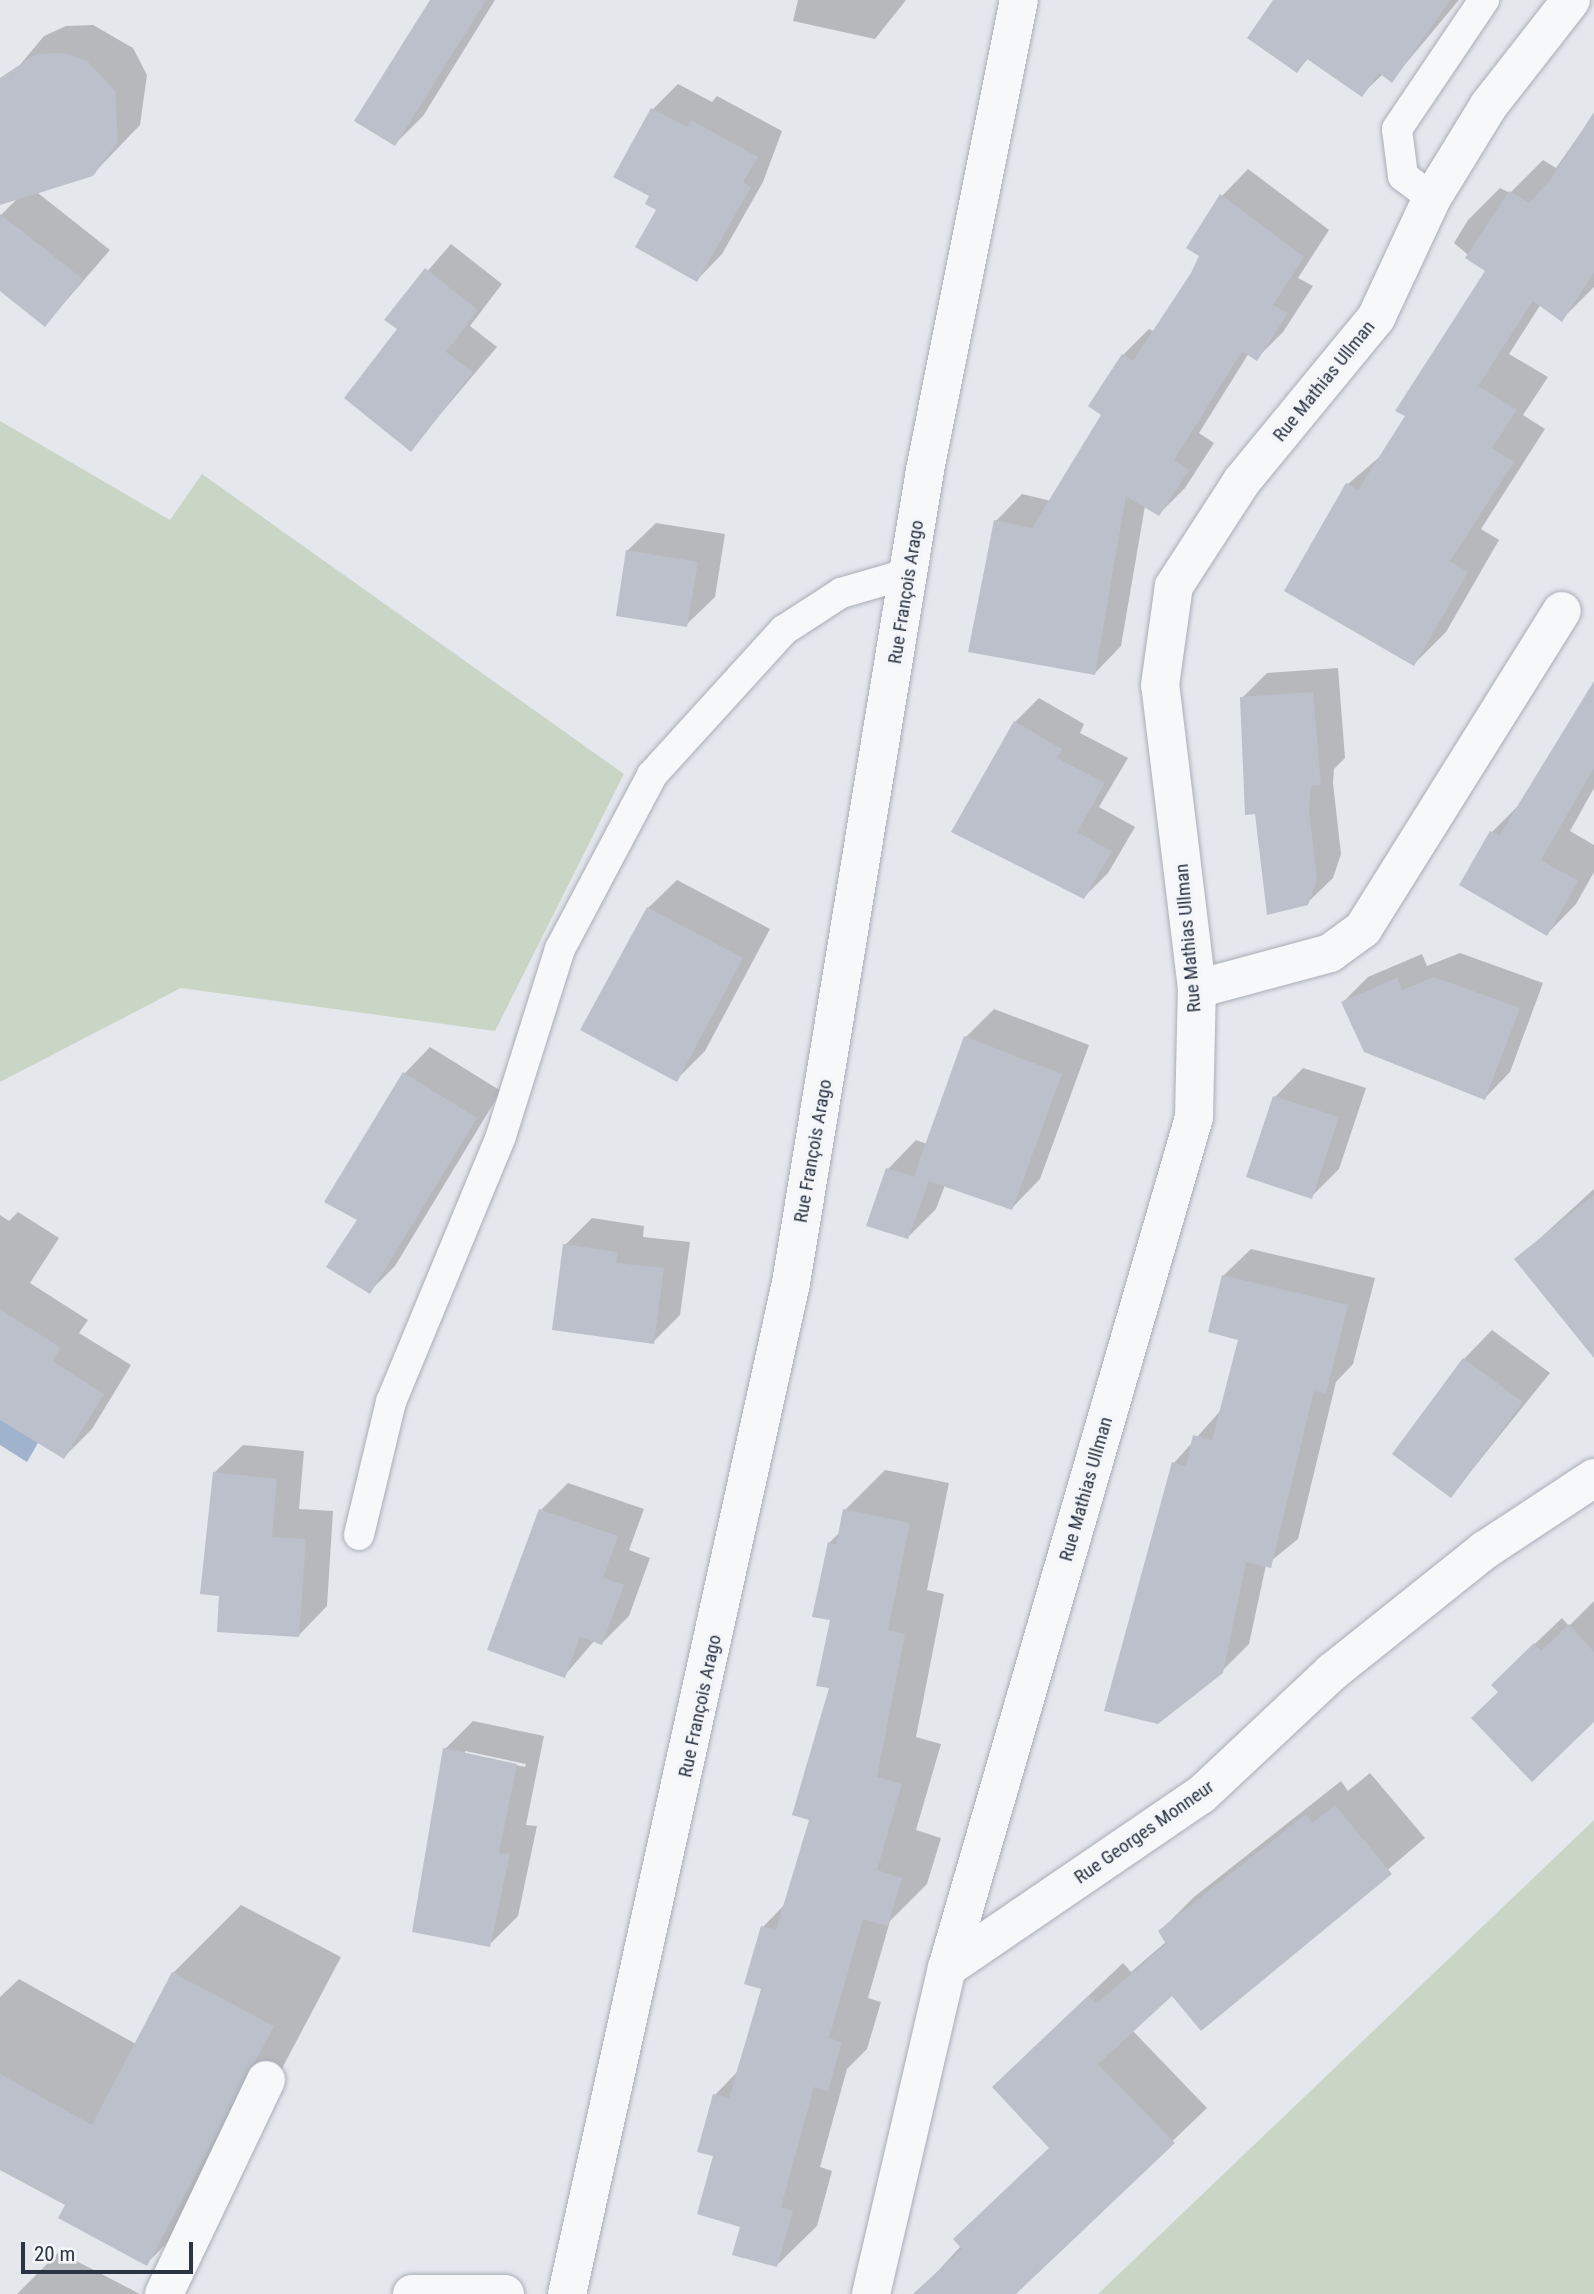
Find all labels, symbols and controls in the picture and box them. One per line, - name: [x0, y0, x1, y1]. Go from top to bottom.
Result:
- street label: Rue Mathias Ullman: [1268, 316, 1380, 446]
- street label: Rue François Arago: [883, 518, 929, 666]
- street label: Rue Mathias Ullman: [1170, 863, 1206, 1013]
- street label: Rue François Arago: [789, 1078, 837, 1224]
- street label: Rue Mathias Ullman: [1054, 1414, 1118, 1564]
- street label: Rue François Arago: [674, 1633, 726, 1779]
- street label: Rue Georges Monneur: [1070, 1775, 1218, 1889]
- scale bar: [24, 2228, 196, 2272]
- text: 20 m: [34, 2242, 75, 2266]

